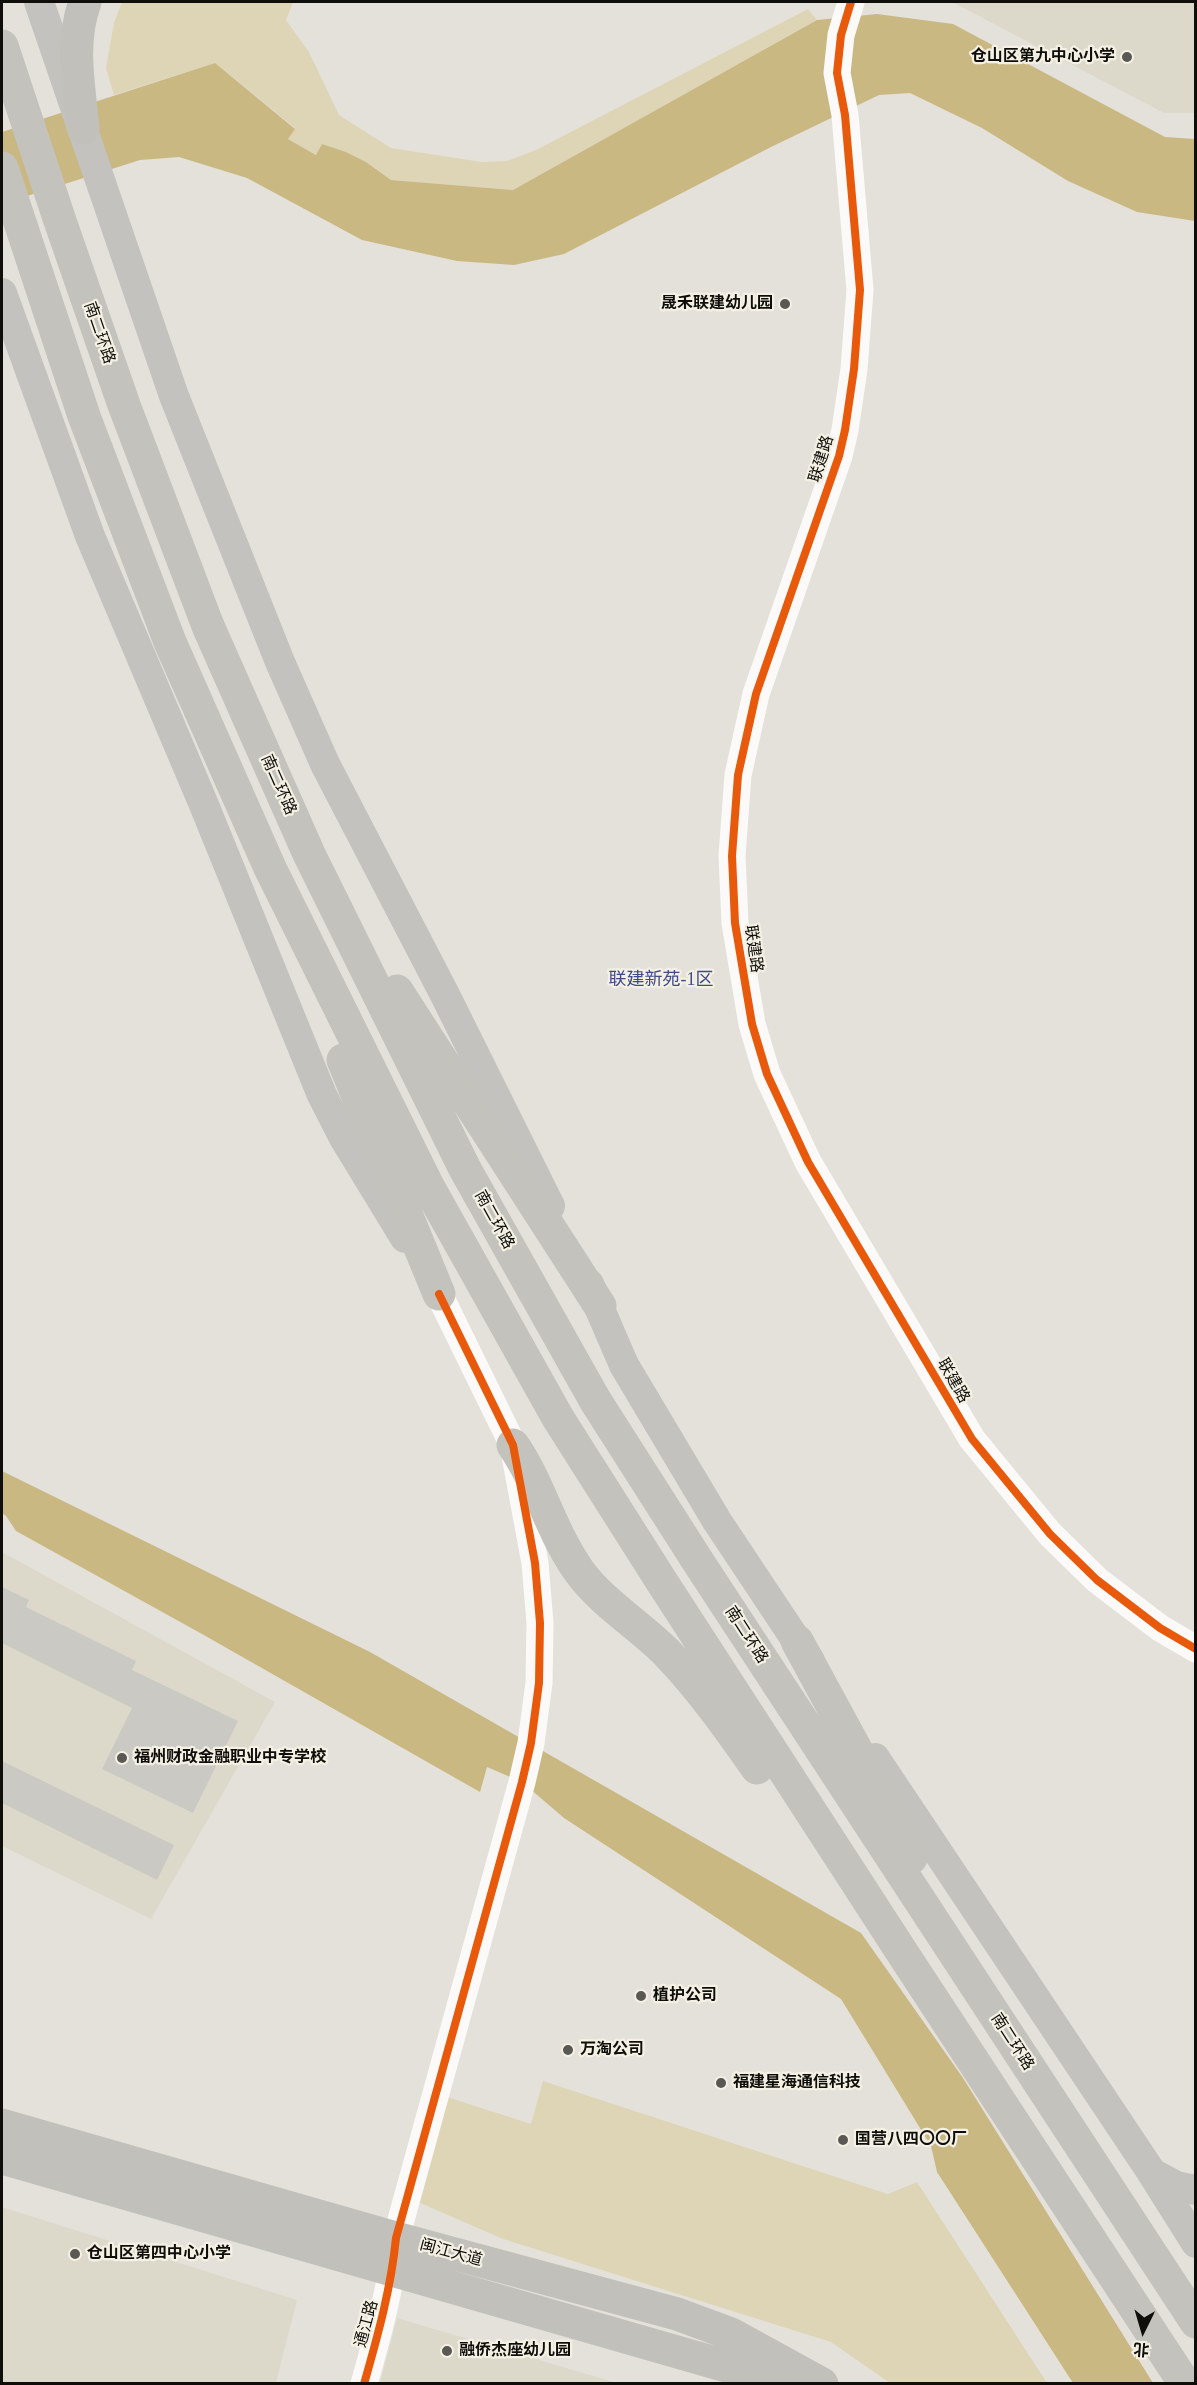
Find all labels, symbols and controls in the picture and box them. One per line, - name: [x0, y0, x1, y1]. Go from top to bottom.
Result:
- place label: 仓山区第九中心小学: [971, 47, 1115, 67]
- marker: 仓山区第九中心小学: [1120, 50, 1134, 64]
- place label: 晟禾联建幼儿园: [661, 294, 773, 314]
- marker: 晟禾联建幼儿园: [778, 297, 792, 311]
- street label: 南二环路: [80, 300, 118, 366]
- street label: 联建路: [806, 433, 838, 485]
- street label: 南二环路: [256, 752, 300, 818]
- street label: 联建路: [740, 924, 766, 974]
- district label: 联建新苑-1区: [609, 969, 713, 991]
- street label: 南二环路: [470, 1187, 518, 1253]
- street label: 联建路: [933, 1355, 973, 1407]
- street label: 南二环路: [721, 1603, 771, 1667]
- place label: 福州财政金融职业中专学校: [134, 1748, 326, 1768]
- marker: 福州财政金融职业中专学校: [115, 1751, 129, 1765]
- place label: 植护公司: [653, 1986, 717, 2006]
- marker: 植护公司: [634, 1989, 648, 2003]
- street label: 南二环路: [987, 2010, 1037, 2074]
- place label: 万淘公司: [580, 2040, 644, 2060]
- marker: 万淘公司: [561, 2043, 575, 2057]
- place label: 福建星海通信科技: [733, 2073, 861, 2093]
- marker: 福建星海通信科技: [714, 2076, 728, 2090]
- place label: 国营八四〇〇厂: [855, 2130, 967, 2150]
- marker: 国营八四〇〇厂: [836, 2133, 850, 2147]
- street label: 闽江大道: [418, 2235, 484, 2271]
- place label: 仓山区第四中心小学: [87, 2244, 231, 2264]
- marker: 仓山区第四中心小学: [68, 2247, 82, 2261]
- street label: 通江路: [352, 2298, 382, 2350]
- north arrow: [1113, 2301, 1173, 2361]
- text: 北: [1133, 2340, 1150, 2359]
- place label: 融侨杰座幼儿园: [459, 2341, 571, 2361]
- marker: 融侨杰座幼儿园: [440, 2344, 454, 2358]

